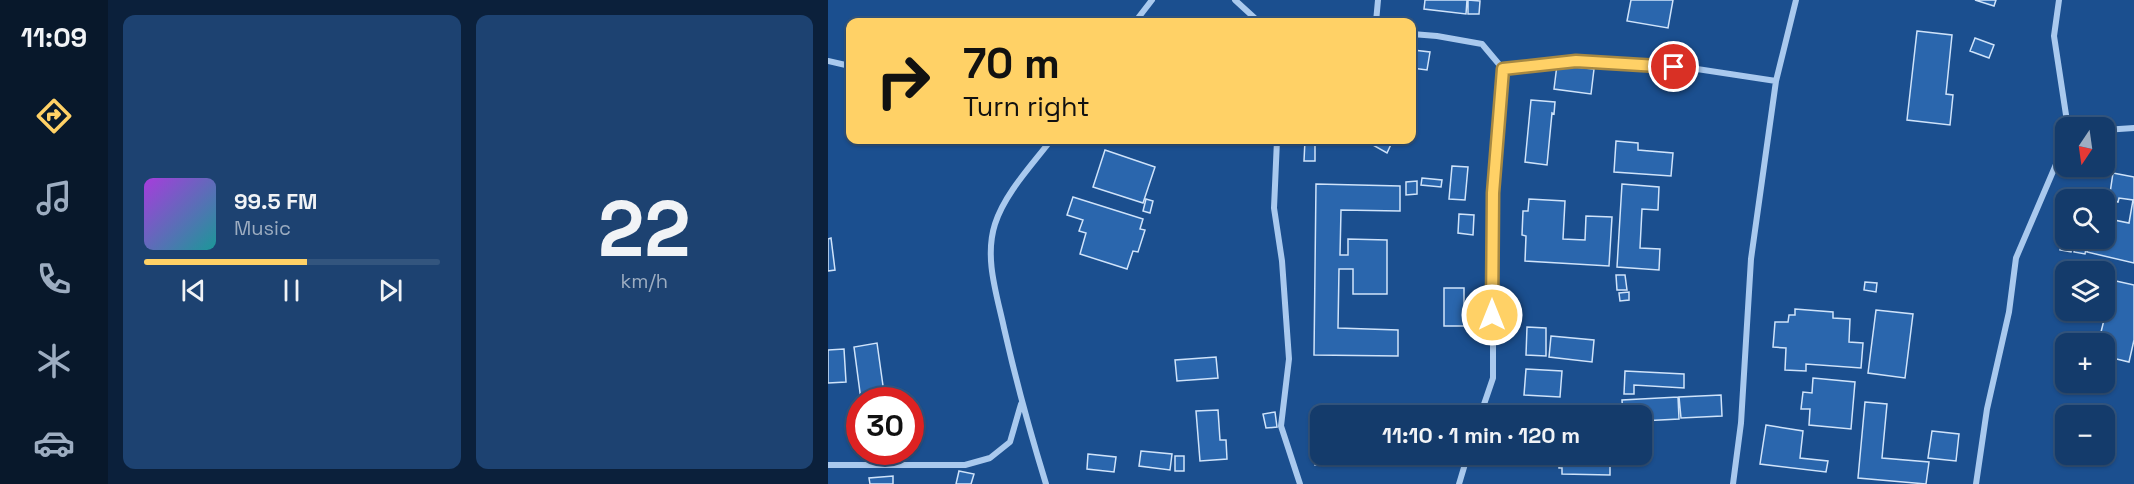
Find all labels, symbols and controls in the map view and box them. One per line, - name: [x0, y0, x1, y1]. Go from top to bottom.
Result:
- text: 11:09: [21, 20, 87, 55]
- text: 70 m: [963, 37, 1060, 90]
- pin: [1648, 41, 1699, 92]
- icon: right: [864, 42, 942, 120]
- icon: arrive: [1657, 50, 1690, 83]
- text: Turn right: [963, 89, 1090, 124]
- icon: directions: [33, 95, 75, 137]
- north arrow: [2055, 117, 2115, 177]
- map controls: [2055, 117, 2115, 465]
- icon: music: [33, 177, 75, 219]
- text: 22: [598, 179, 691, 279]
- text: 99.5 FM: [234, 187, 317, 215]
- button: search: [2055, 189, 2115, 249]
- text: Music: [234, 215, 291, 241]
- icon: phone: [33, 258, 75, 300]
- button: layers: [2055, 261, 2115, 321]
- text: km/h: [620, 268, 668, 294]
- icon: previous: [177, 274, 210, 307]
- icon: pause: [275, 274, 308, 307]
- icon: next: [374, 274, 407, 307]
- position arrow: [1460, 283, 1524, 347]
- button: +: [2055, 333, 2115, 393]
- icon: climate: [33, 340, 75, 382]
- speed limit sign: 30: [846, 387, 924, 465]
- button: −: [2055, 405, 2115, 465]
- text: 11:10 · 1 min · 120 m: [1382, 421, 1580, 449]
- icon: car: [33, 422, 75, 464]

